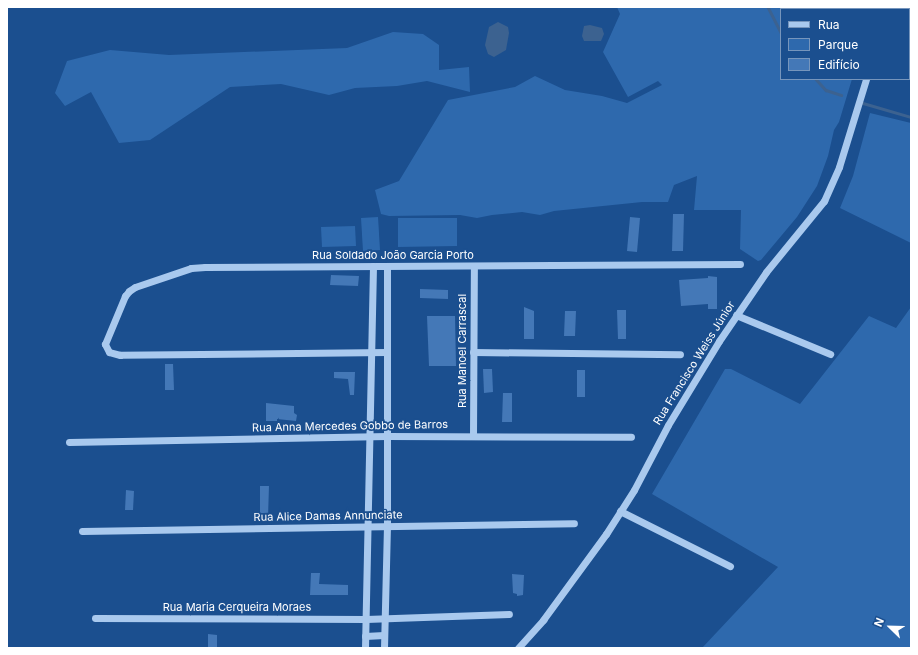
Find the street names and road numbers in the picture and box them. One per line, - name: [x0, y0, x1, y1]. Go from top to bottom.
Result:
- street label: Rua Soldado João Garcia Porto: [312, 248, 474, 262]
- street label: Rua Manoel Carrascal: [455, 294, 469, 408]
- street label: Rua Francisco Weiss Júnior: [650, 299, 738, 427]
- street label: Rua Anna Mercedes Gobbo de Barros: [252, 418, 448, 434]
- street label: Rua Alice Damas Annunciate: [253, 508, 403, 524]
- street label: Rua Maria Cerqueira Moraes: [163, 600, 311, 614]

